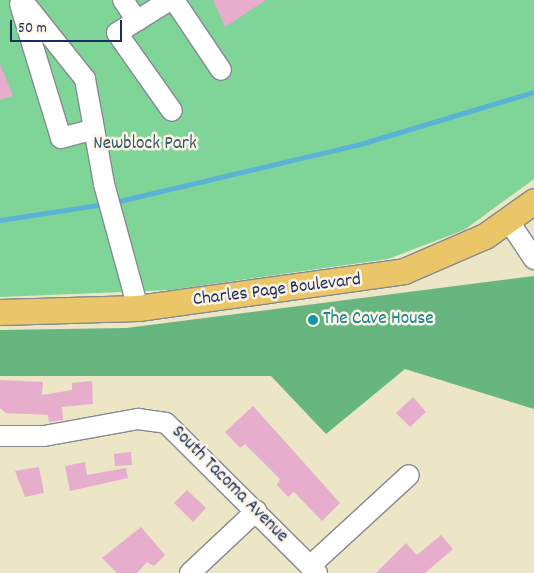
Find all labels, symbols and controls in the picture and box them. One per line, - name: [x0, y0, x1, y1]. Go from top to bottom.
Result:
- scale bar: [12, 10, 125, 42]
- text: 50 m: [18, 18, 47, 40]
- park label: Newblock Park: [93, 134, 197, 156]
- street label: Charles Page Boulevard: [192, 269, 362, 313]
- place label: The Cave House: [323, 309, 434, 331]
- marker: The Cave House: [307, 314, 319, 326]
- street label: South Tacoma Avenue: [166, 422, 292, 548]

